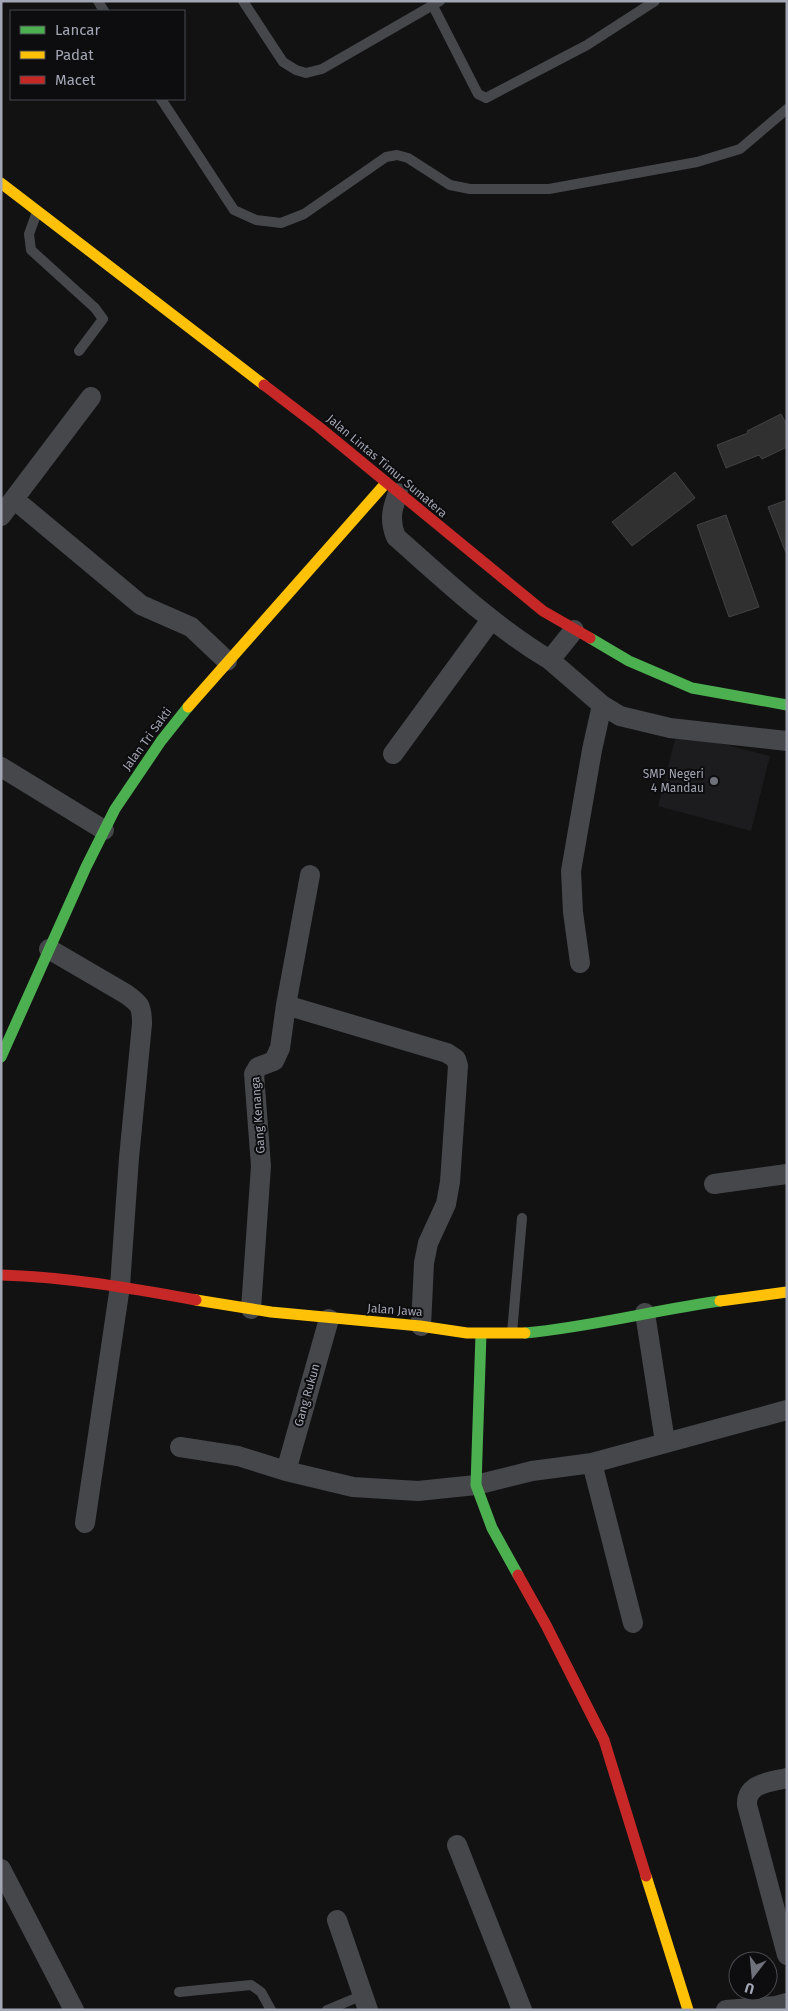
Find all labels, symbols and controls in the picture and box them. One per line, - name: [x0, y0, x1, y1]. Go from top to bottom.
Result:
- legend: [10, 10, 185, 100]
- text: Lancar: [55, 21, 100, 39]
- text: Padat: [55, 46, 94, 64]
- text: Macet: [55, 71, 96, 89]
- street label: Jalan Lintas Timur Sumatera: [324, 412, 450, 520]
- street label: Jalan Tri Sakti: [120, 705, 174, 773]
- place label: SMP Negeri 4 Mandau: [643, 767, 704, 795]
- marker: SMP Negeri 4 Mandau: [708, 775, 720, 787]
- street label: Gang Kenanga: [248, 1076, 268, 1154]
- street label: Jalan Jawa: [367, 1301, 423, 1319]
- street label: Gang Rukun: [291, 1362, 323, 1428]
- north arrow: [728, 1951, 778, 2001]
- text: U: [743, 1979, 756, 1997]

